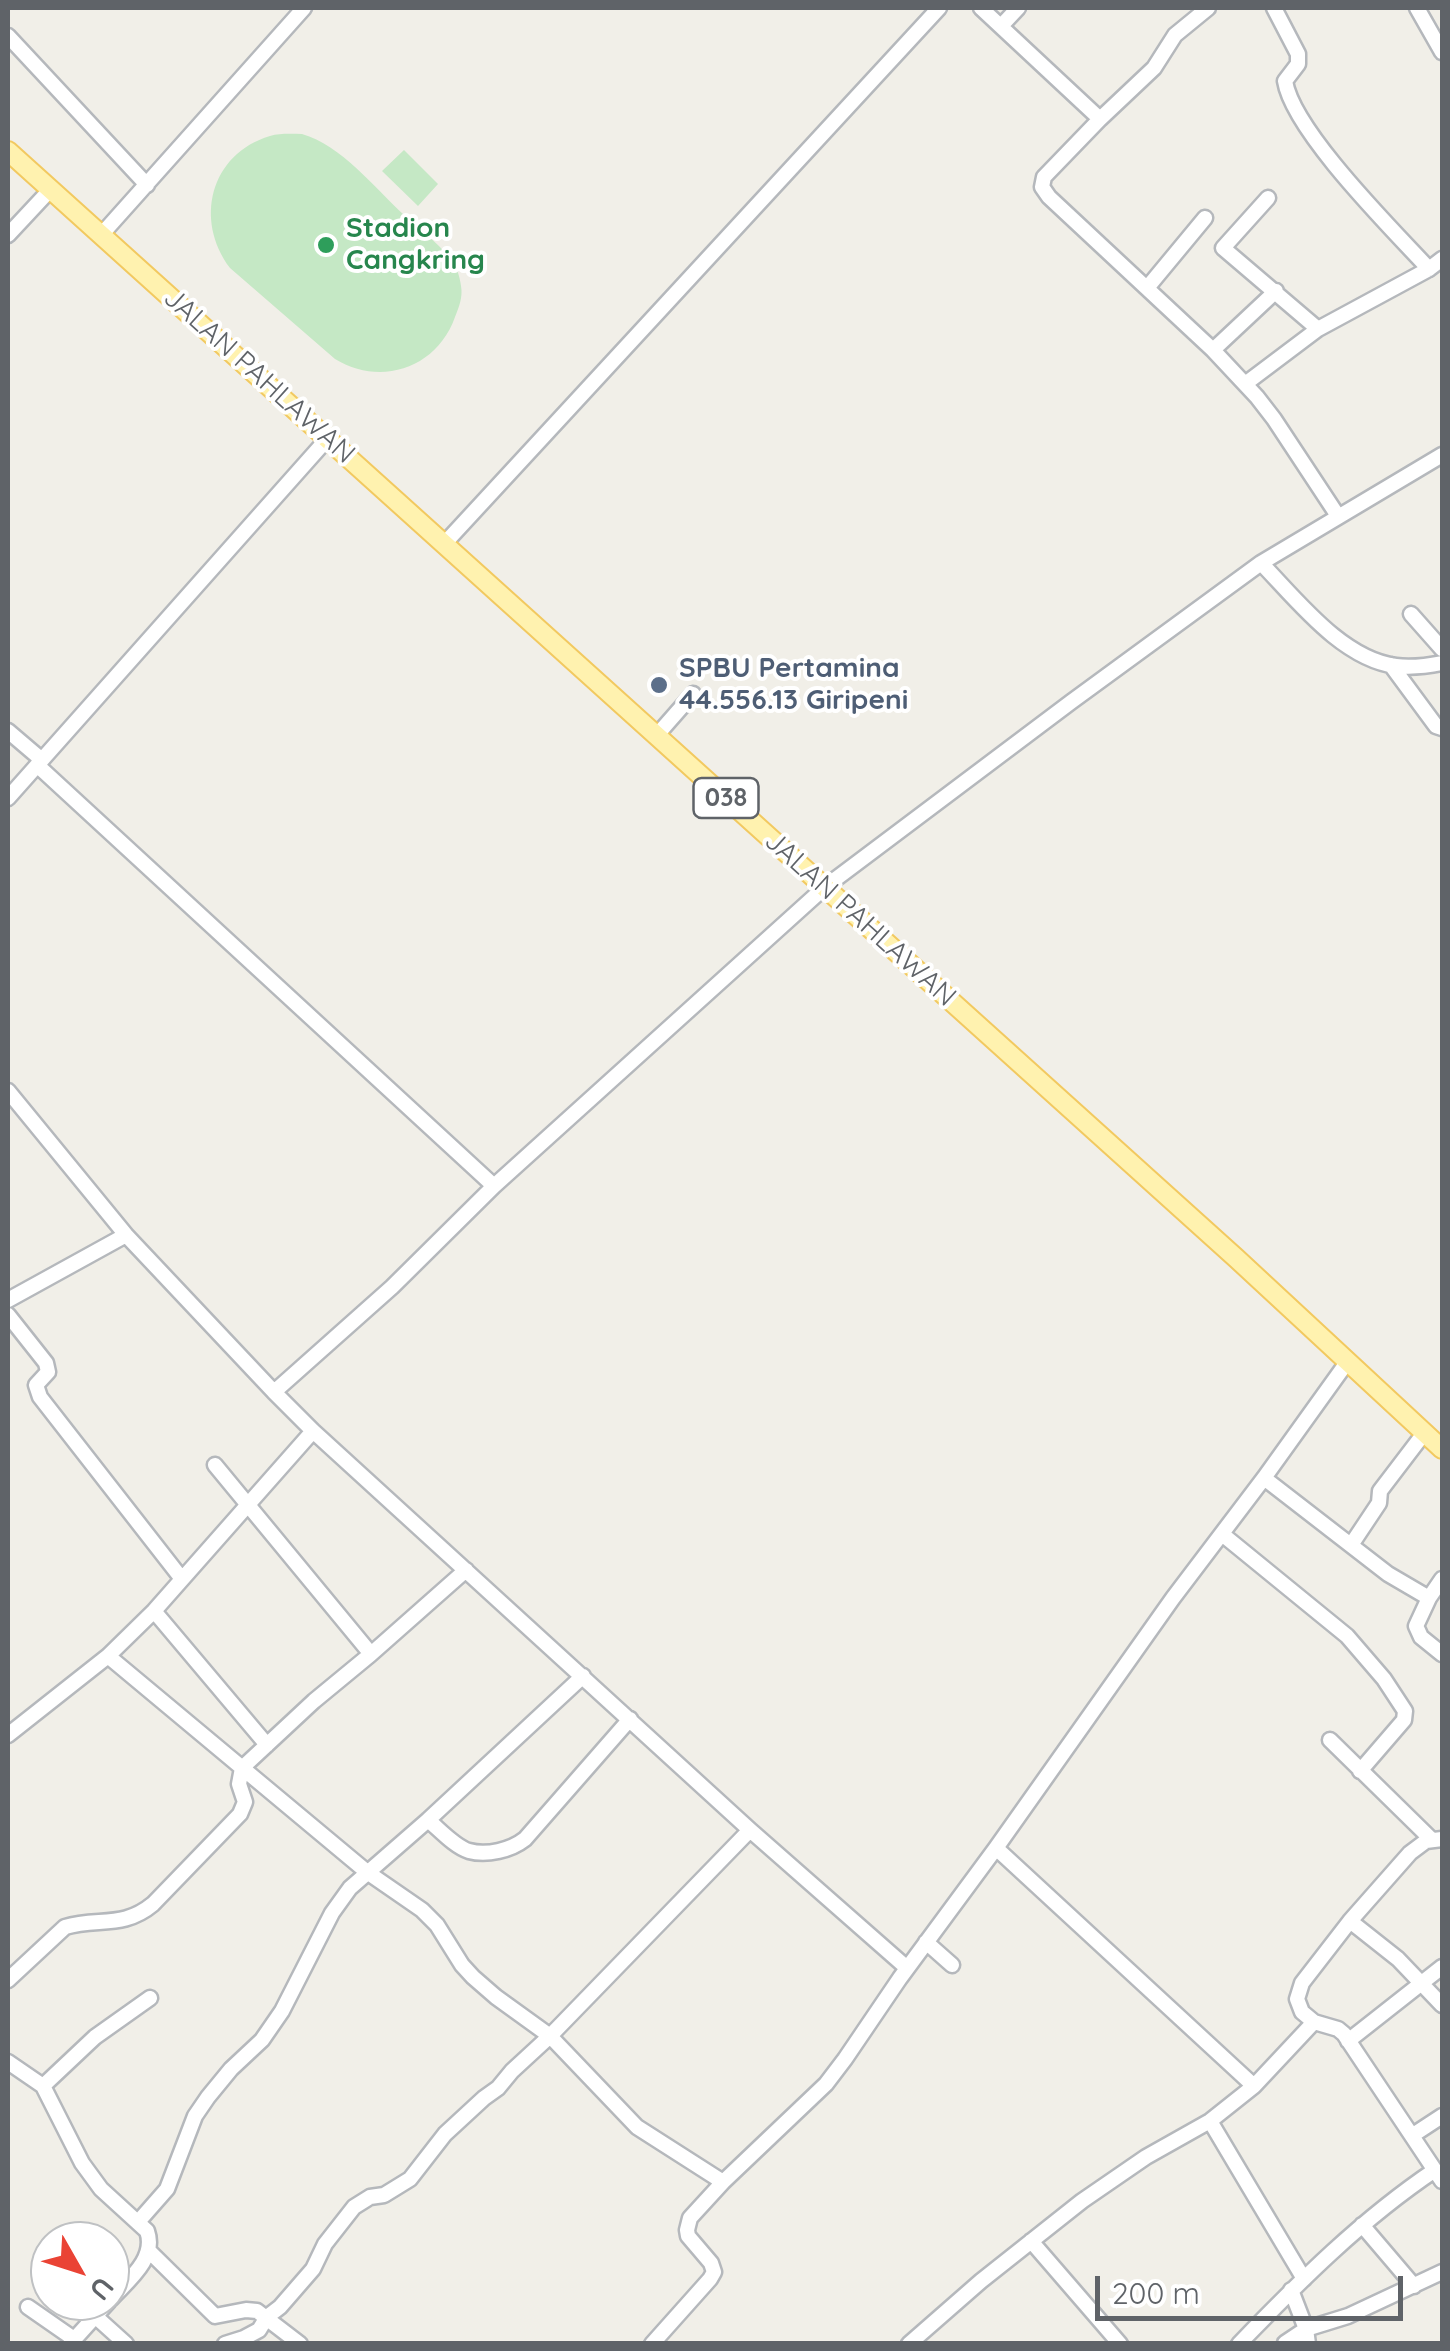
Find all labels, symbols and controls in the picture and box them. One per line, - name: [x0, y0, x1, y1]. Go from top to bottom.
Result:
- place label: Stadion Cangkring: [346, 212, 485, 278]
- marker: Stadion Cangkring: [315, 234, 337, 256]
- street label: JALAN PAHLAWAN: [156, 281, 362, 471]
- place label: SPBU Pertamina 44.556.13 Giripeni: [679, 652, 908, 718]
- marker: SPBU Pertamina 44.556.13 Giripeni: [648, 674, 670, 696]
- road number: 038: [694, 778, 758, 818]
- street label: JALAN PAHLAWAN: [757, 824, 963, 1014]
- north arrow: [30, 2221, 130, 2321]
- scale bar: [1100, 2256, 1408, 2318]
- text: U: [82, 2270, 122, 2308]
- text: 200 m: [1112, 2274, 1200, 2312]

